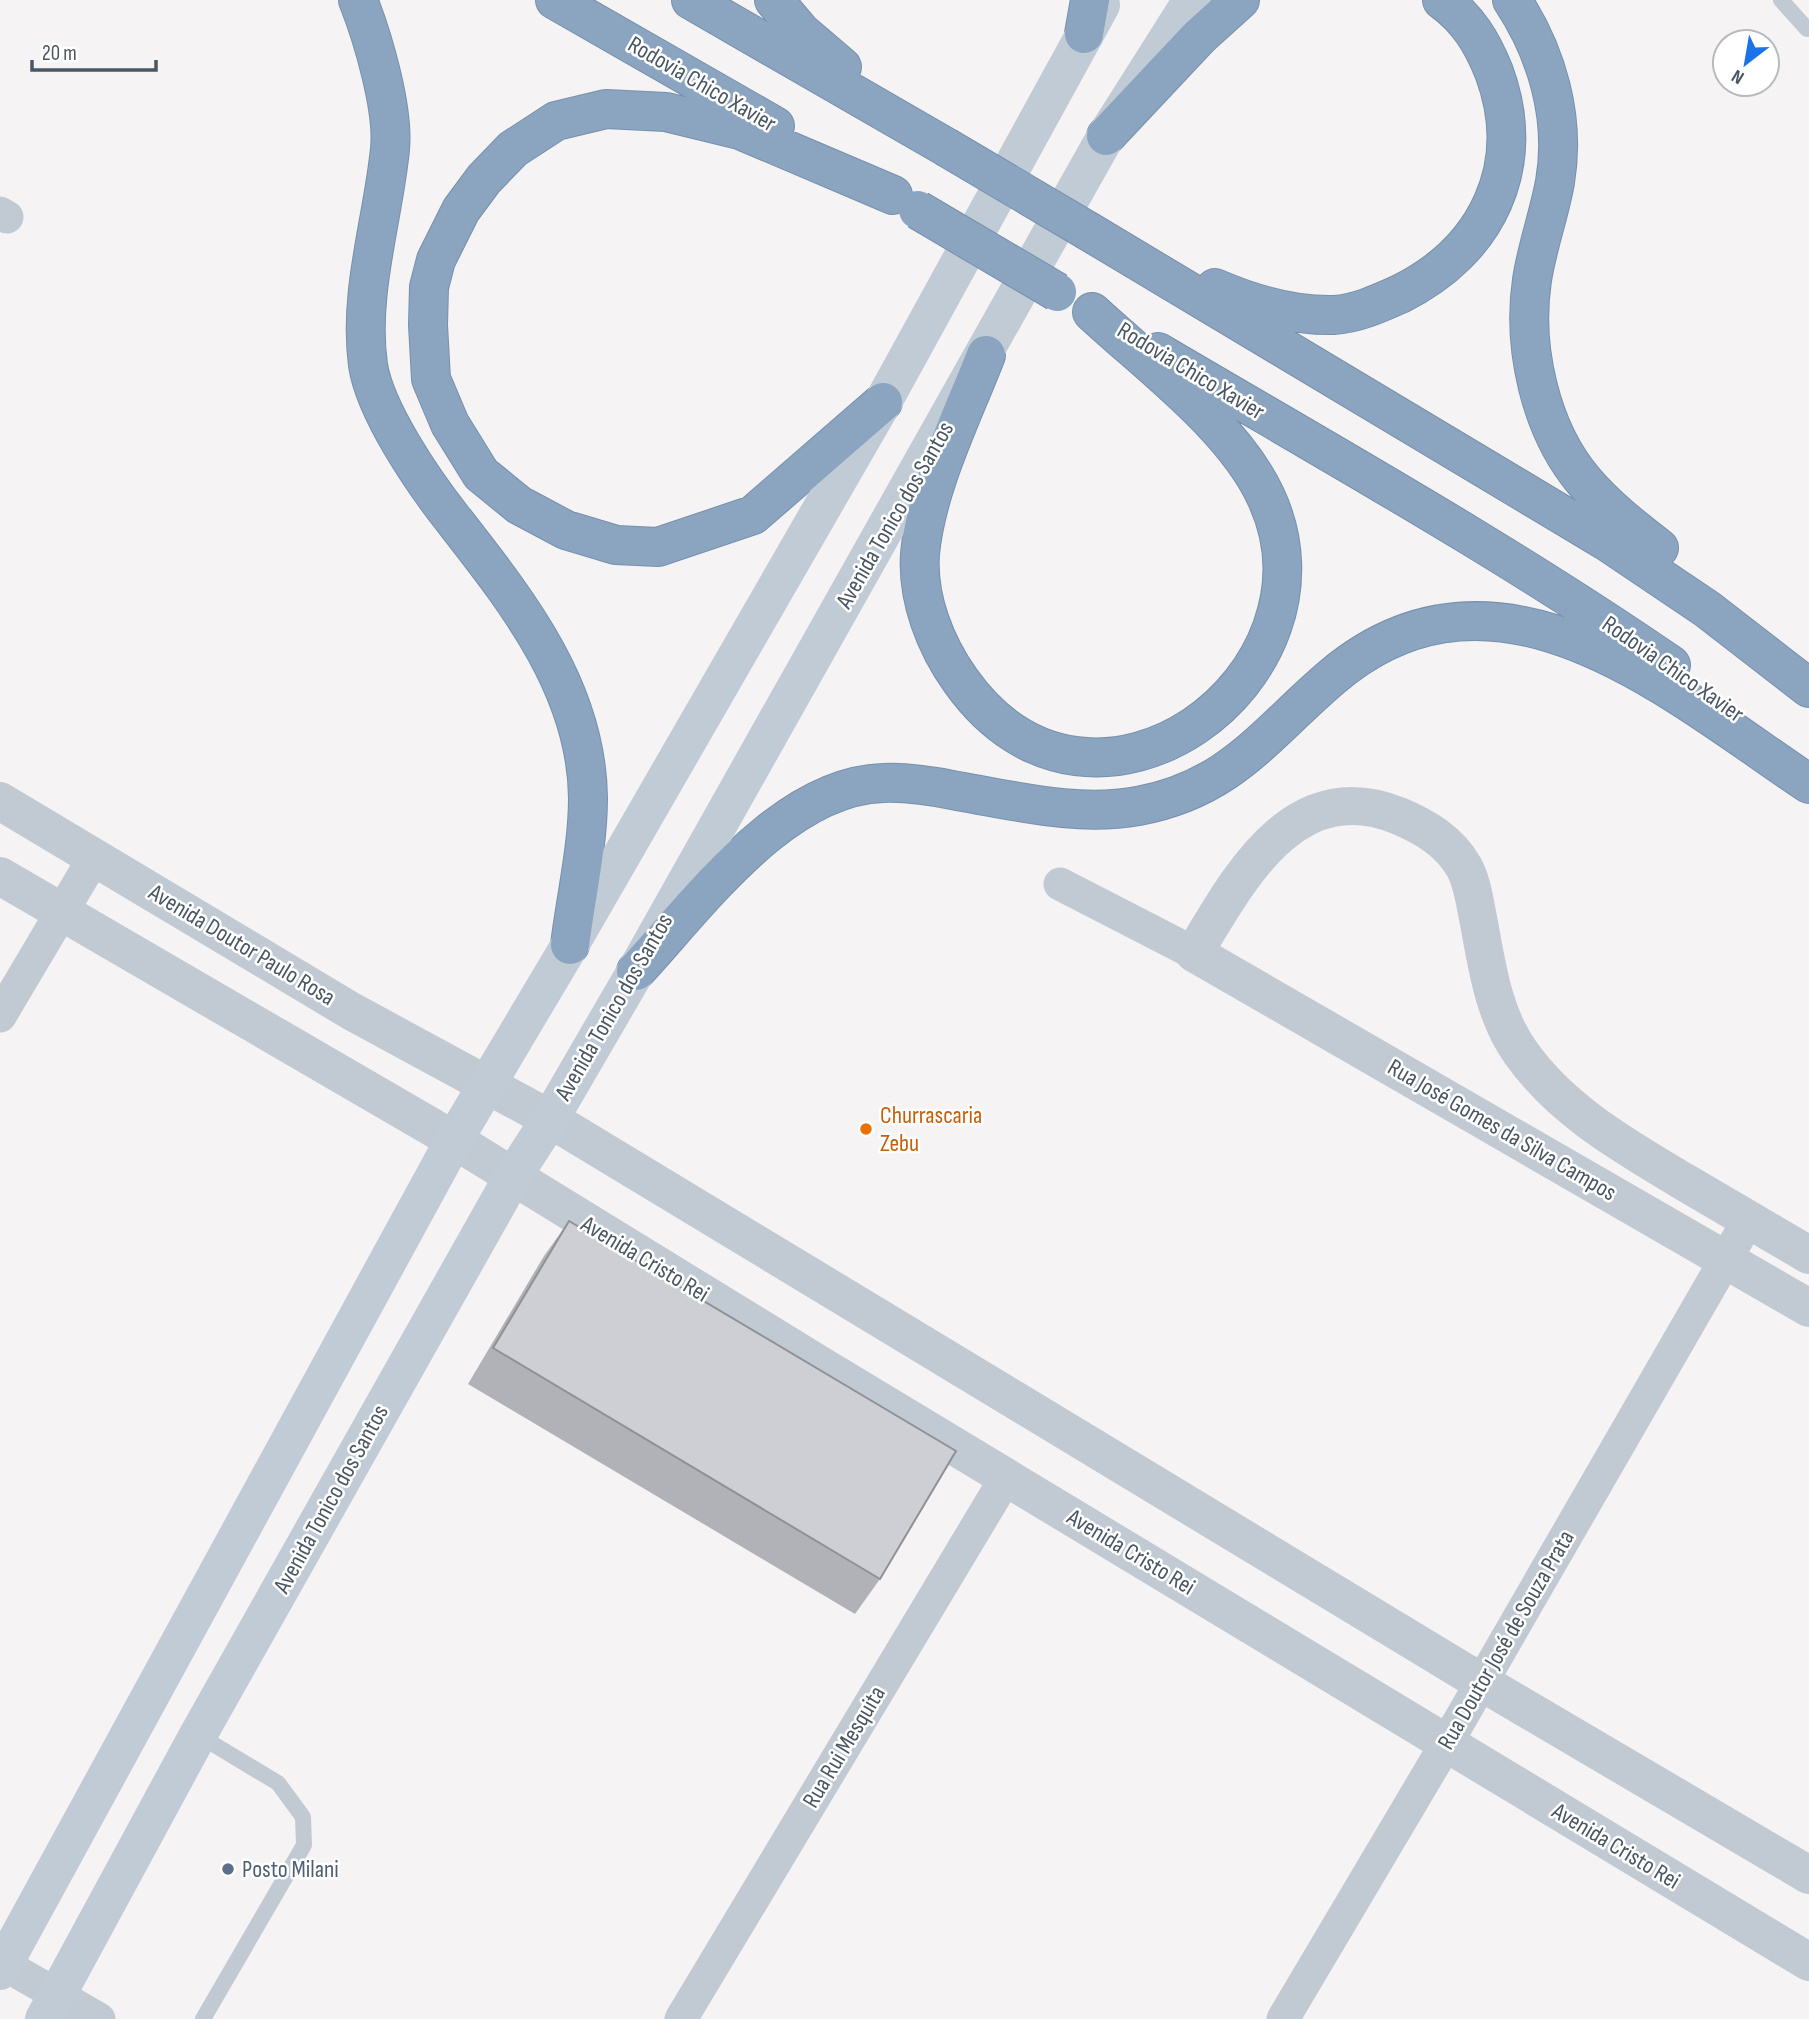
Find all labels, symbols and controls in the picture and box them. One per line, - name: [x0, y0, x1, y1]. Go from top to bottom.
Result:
- scale bar: [32, 28, 156, 72]
- north arrow: [1711, 28, 1781, 98]
- street label: Rodovia Chico Xavier: [623, 30, 781, 138]
- text: 20 m: [42, 41, 77, 66]
- text: N: [1728, 64, 1748, 89]
- street label: Rodovia Chico Xavier: [1112, 316, 1270, 426]
- street label: Avenida Tonico dos Santos: [829, 416, 960, 614]
- street label: Rodovia Chico Xavier: [1597, 609, 1750, 729]
- street label: Avenida Doutor Paulo Rosa: [143, 877, 340, 1012]
- street label: Avenida Tonico dos Santos: [548, 908, 679, 1106]
- street label: Rua José Gomes da Silva Campos: [1382, 1053, 1622, 1207]
- place label: Churrascaria Zebu: [880, 1101, 982, 1158]
- marker: Churrascaria Zebu: [858, 1121, 874, 1137]
- street label: Avenida Cristo Rei: [575, 1209, 714, 1308]
- street label: Avenida Tonico dos Santos: [267, 1400, 395, 1599]
- street label: Avenida Cristo Rei: [1061, 1502, 1200, 1601]
- street label: Rua Doutor José de Souza Prata: [1431, 1525, 1581, 1755]
- street label: Rua Rui Mesquita: [796, 1681, 892, 1813]
- street label: Avenida Cristo Rei: [1546, 1796, 1685, 1895]
- place label: Posto Milani: [242, 1855, 339, 1884]
- marker: Posto Milani: [220, 1861, 236, 1877]

